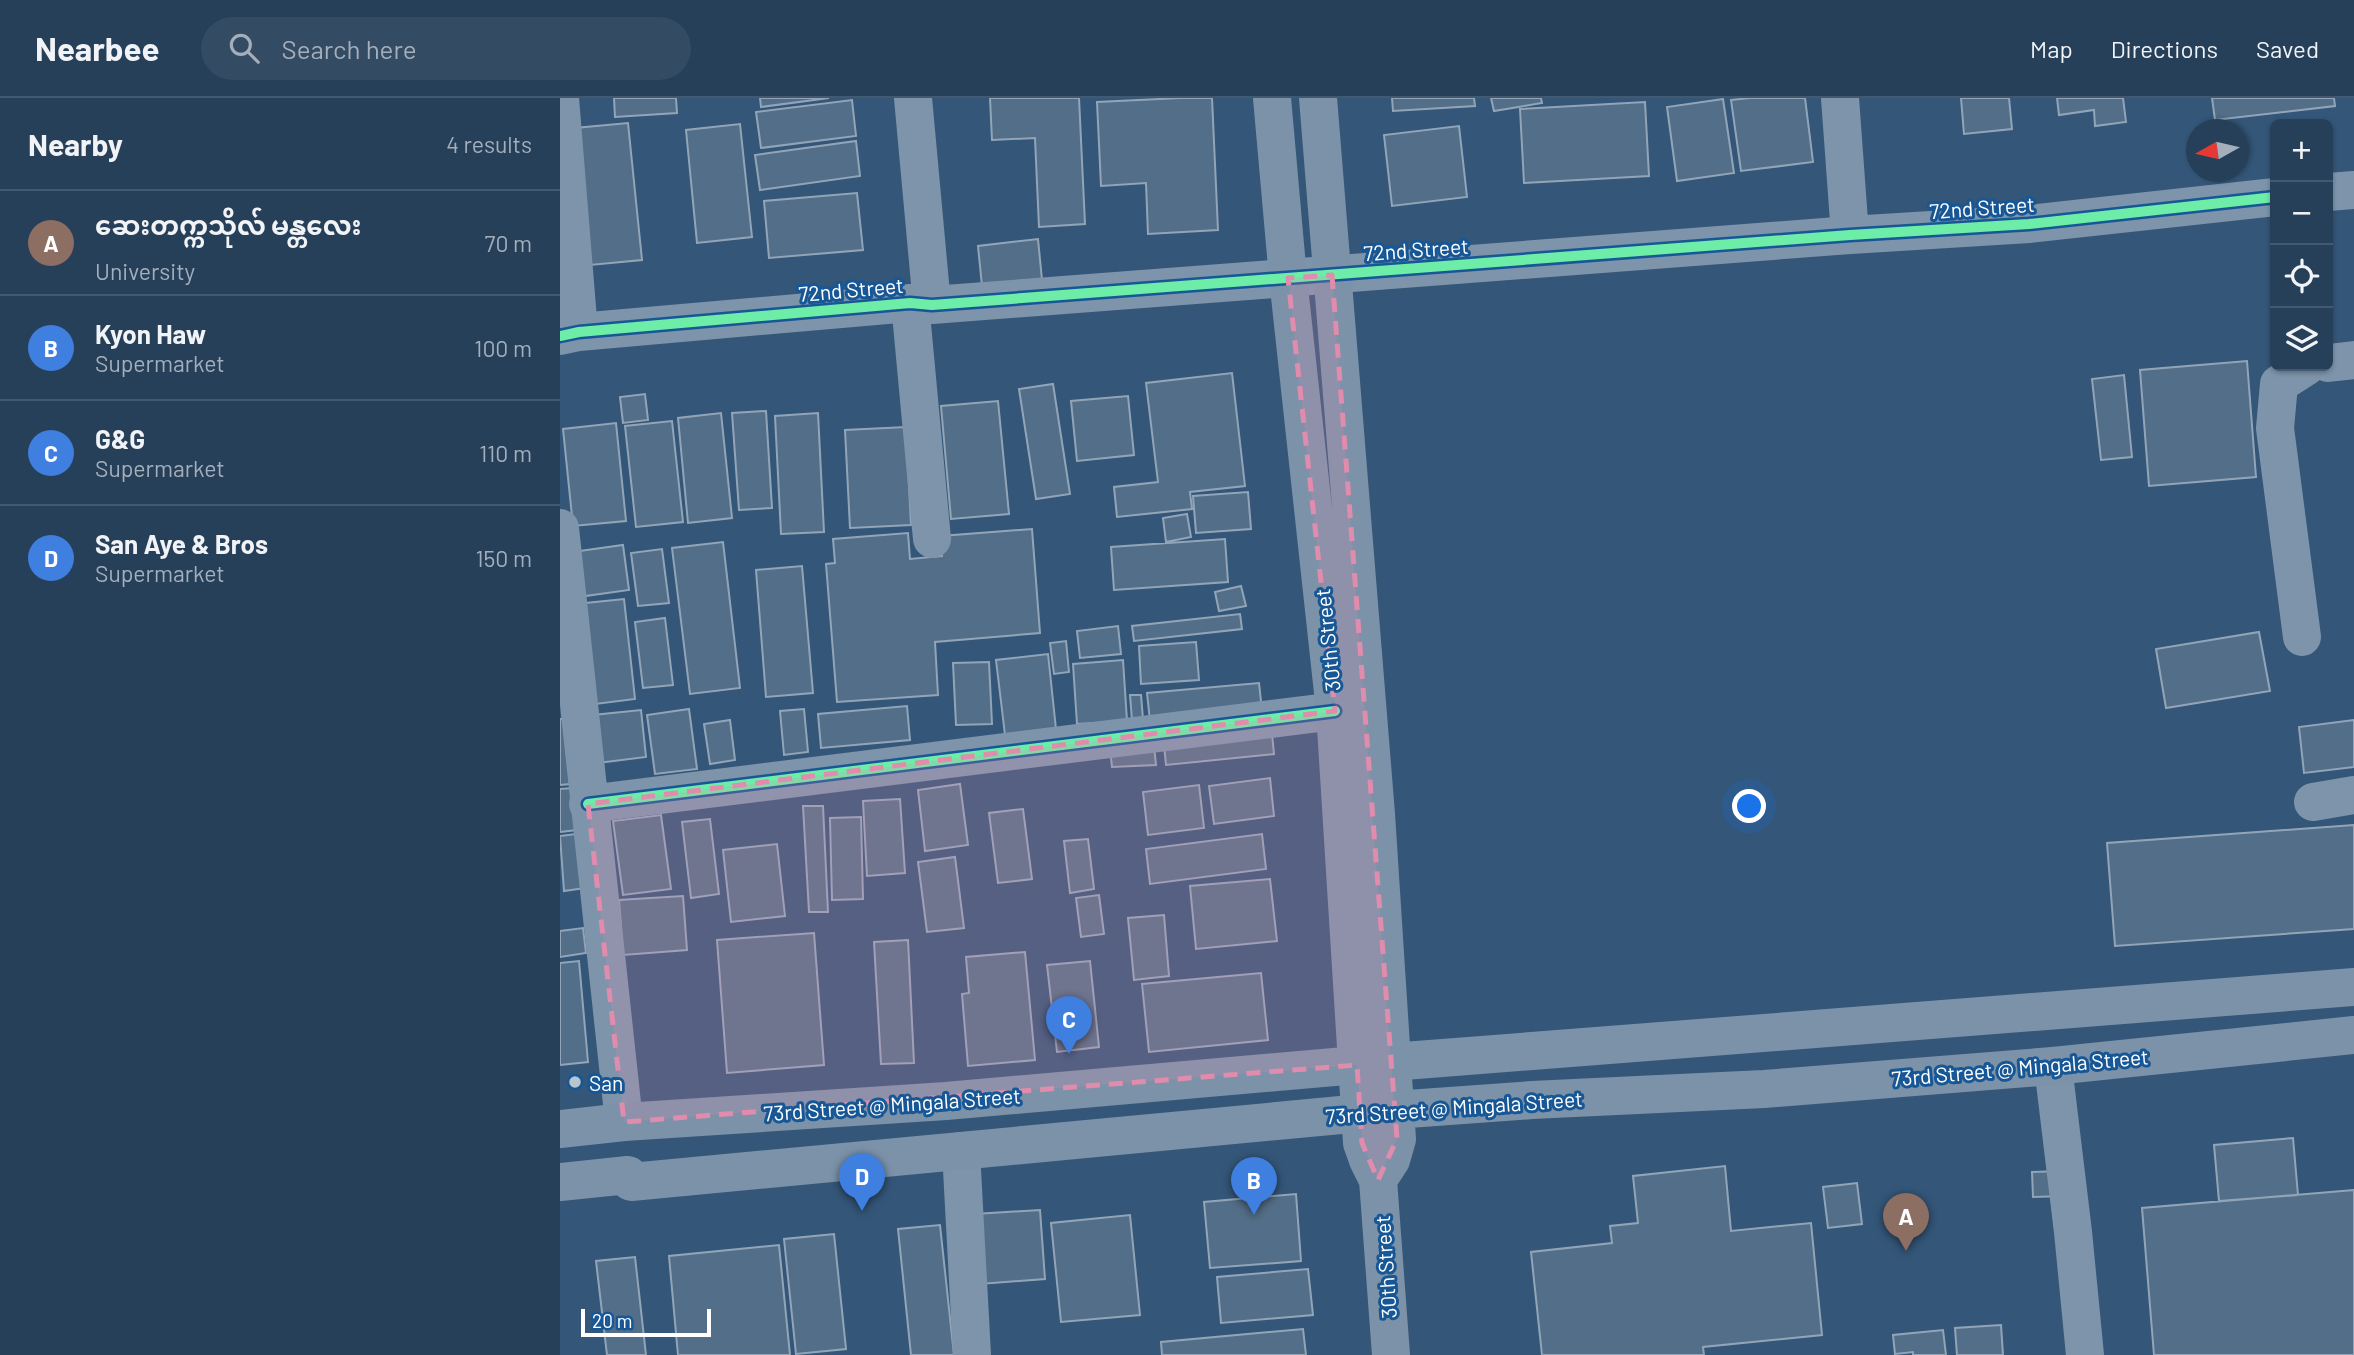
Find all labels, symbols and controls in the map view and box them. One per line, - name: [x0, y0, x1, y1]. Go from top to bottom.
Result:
- search box: [201, 17, 691, 80]
- text: Nearbee: [35, 28, 159, 68]
- icon: search: [225, 29, 263, 67]
- text: Search here: [281, 33, 417, 64]
- text: Map: [2030, 34, 2073, 63]
- text: Directions: [2111, 34, 2218, 63]
- text: Saved: [2256, 34, 2319, 63]
- north arrow: [2186, 119, 2249, 182]
- map controls: [2270, 119, 2333, 371]
- button: +: [2270, 119, 2333, 182]
- text: Nearby: [28, 126, 123, 162]
- text: 4 results: [446, 130, 532, 158]
- button: −: [2270, 182, 2333, 245]
- street label: 72nd Street: [1929, 191, 2035, 223]
- text: ဆေးတက္ကသိုလ် မန္တလေး: [95, 209, 362, 240]
- text: A: [43, 229, 59, 257]
- text: 70 m: [485, 229, 532, 257]
- street label: 72nd Street: [1363, 233, 1469, 265]
- button: locate: [2270, 245, 2333, 308]
- text: University: [95, 257, 195, 285]
- street label: 72nd Street: [797, 272, 905, 306]
- button: layers: [2270, 308, 2333, 371]
- text: Kyon Haw: [95, 318, 206, 349]
- text: B: [44, 334, 58, 362]
- text: 100 m: [474, 334, 532, 362]
- text: Supermarket: [95, 349, 225, 377]
- text: G&G: [95, 423, 145, 454]
- text: C: [44, 439, 58, 467]
- text: 110 m: [479, 439, 532, 467]
- text: Supermarket: [95, 454, 225, 482]
- text: San Aye & Bros: [95, 528, 268, 559]
- text: D: [44, 544, 58, 572]
- text: 150 m: [476, 544, 532, 572]
- text: Supermarket: [95, 559, 225, 587]
- street label: 30th Street: [1309, 587, 1345, 693]
- your location: [1732, 789, 1766, 823]
- pin: C: [1046, 996, 1092, 1054]
- street label: 73rd Street @ Mingala Street: [1891, 1043, 2149, 1091]
- place label: San: [589, 1070, 623, 1095]
- marker: San: [567, 1074, 583, 1090]
- street label: 73rd Street @ Mingala Street: [763, 1083, 1021, 1125]
- street label: 73rd Street @ Mingala Street: [1325, 1086, 1583, 1128]
- pin: D: [839, 1153, 885, 1211]
- pin: B: [1231, 1157, 1277, 1215]
- pin: A: [1883, 1193, 1929, 1251]
- street label: 30th Street: [1369, 1215, 1401, 1319]
- scale bar: [581, 1306, 710, 1338]
- text: 20 m: [592, 1309, 632, 1332]

